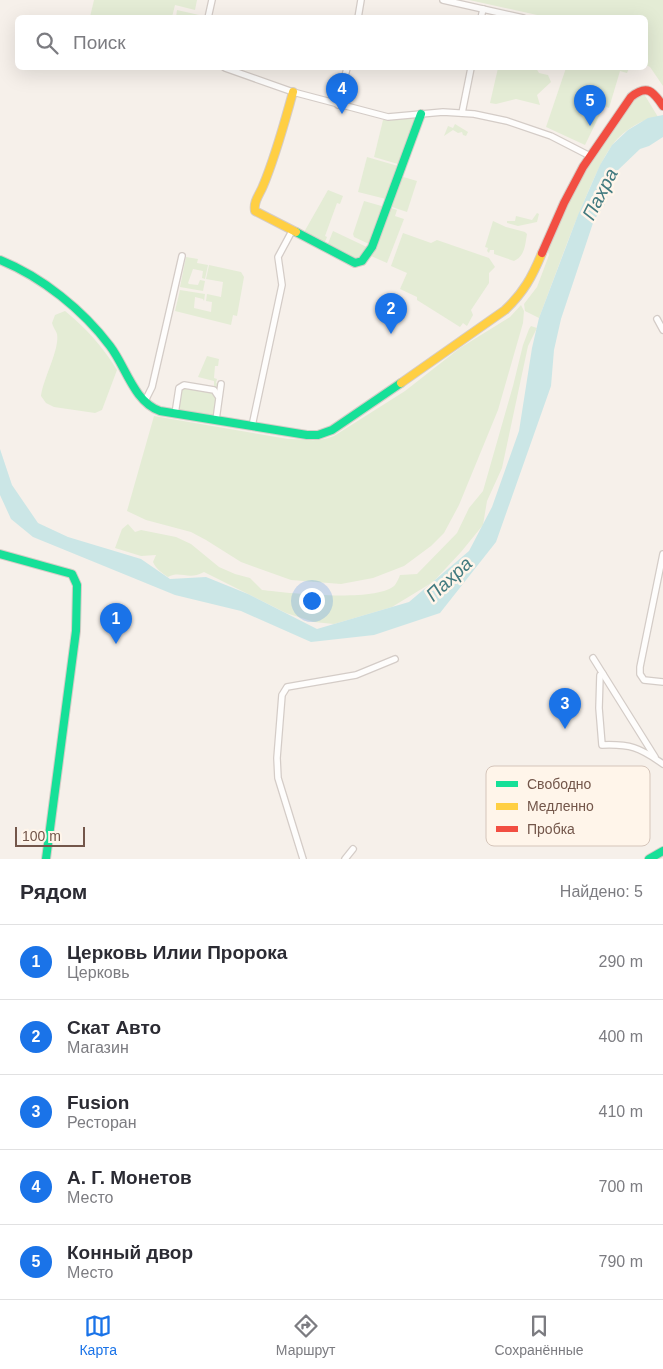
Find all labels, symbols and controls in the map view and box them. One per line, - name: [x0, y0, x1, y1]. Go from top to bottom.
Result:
- search box: [15, 15, 648, 70]
- icon: search: [33, 29, 61, 57]
- text: Поиск: [73, 32, 126, 53]
- pin: 4: [326, 73, 358, 114]
- pin: 5: [574, 85, 606, 126]
- water label: Пахра: [578, 165, 622, 223]
- pin: 2: [375, 293, 407, 334]
- water label: Пахра: [422, 553, 476, 605]
- your location: [299, 588, 325, 614]
- pin: 1: [100, 603, 132, 644]
- pin: 3: [549, 688, 581, 729]
- legend: [486, 766, 650, 846]
- text: Свободно: [527, 776, 592, 792]
- text: Медленно: [527, 798, 594, 814]
- text: Пробка: [527, 821, 575, 837]
- scale bar: [15, 824, 85, 847]
- text: 100 m: [22, 828, 61, 844]
- text: Рядом: [20, 880, 87, 903]
- text: Найдено: 5: [560, 883, 643, 900]
- text: Церковь Илии Пророка: [67, 942, 287, 963]
- text: 1: [32, 953, 40, 970]
- text: 290 m: [599, 953, 643, 970]
- text: Церковь: [67, 964, 130, 981]
- text: Скат Авто: [67, 1017, 161, 1038]
- text: 2: [32, 1028, 40, 1045]
- text: 400 m: [599, 1028, 643, 1045]
- text: Магазин: [67, 1039, 129, 1056]
- text: Fusion: [67, 1092, 129, 1113]
- text: 3: [32, 1103, 40, 1120]
- text: 410 m: [599, 1103, 643, 1120]
- text: Ресторан: [67, 1114, 137, 1131]
- text: А. Г. Монетов: [67, 1167, 192, 1188]
- text: 4: [32, 1178, 40, 1195]
- text: 700 m: [599, 1178, 643, 1195]
- text: Место: [67, 1189, 113, 1206]
- text: Конный двор: [67, 1242, 193, 1263]
- text: 5: [32, 1253, 40, 1270]
- text: 790 m: [599, 1253, 643, 1270]
- text: Место: [67, 1264, 113, 1281]
- tab: Карта: [79, 1312, 117, 1358]
- tab: Маршрут: [276, 1312, 336, 1358]
- tab: Сохранённые: [494, 1312, 584, 1358]

